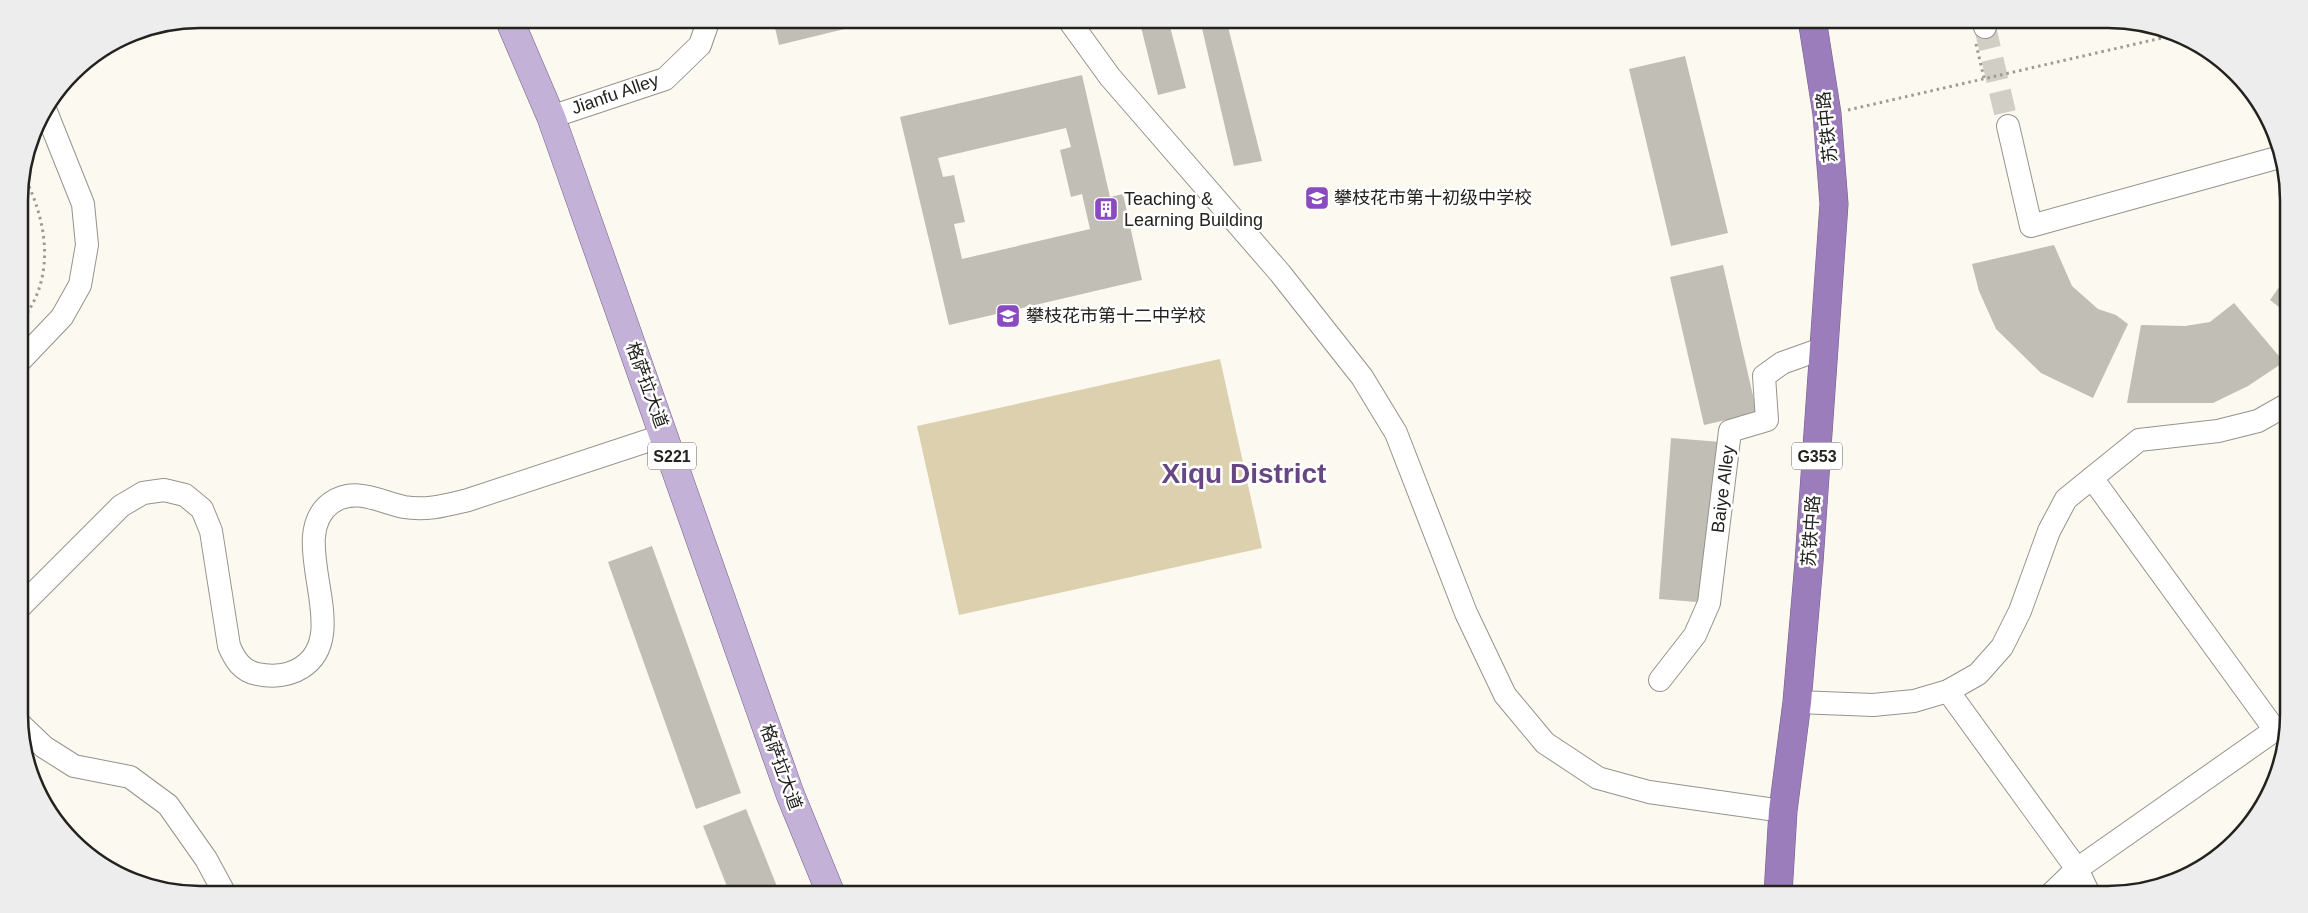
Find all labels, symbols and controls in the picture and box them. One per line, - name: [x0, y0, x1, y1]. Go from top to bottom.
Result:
- street label: Jianfu Alley: [569, 70, 661, 118]
- street label: 苏铁中路: [1813, 90, 1841, 164]
- school or university icon: 攀枝花市第十初级中学校: [1304, 185, 1330, 211]
- place label: 攀枝花市第十初级中学校: [1334, 188, 1532, 208]
- place label: Teaching & Learning Building: [1124, 189, 1263, 230]
- building icon: Teaching & Learning Building: [1093, 196, 1119, 222]
- school or university icon: 攀枝花市第十二中学校: [995, 303, 1021, 329]
- place label: 攀枝花市第十二中学校: [1026, 306, 1206, 326]
- street label: 格萨拉大道: [622, 339, 672, 431]
- road number: S221: [648, 442, 696, 470]
- road number: G353: [1792, 442, 1842, 470]
- street label: Baiye Alley: [1708, 444, 1738, 534]
- district label: Xiqu District: [1162, 458, 1326, 489]
- street label: 苏铁中路: [1799, 494, 1823, 568]
- street label: 格萨拉大道: [756, 721, 806, 813]

